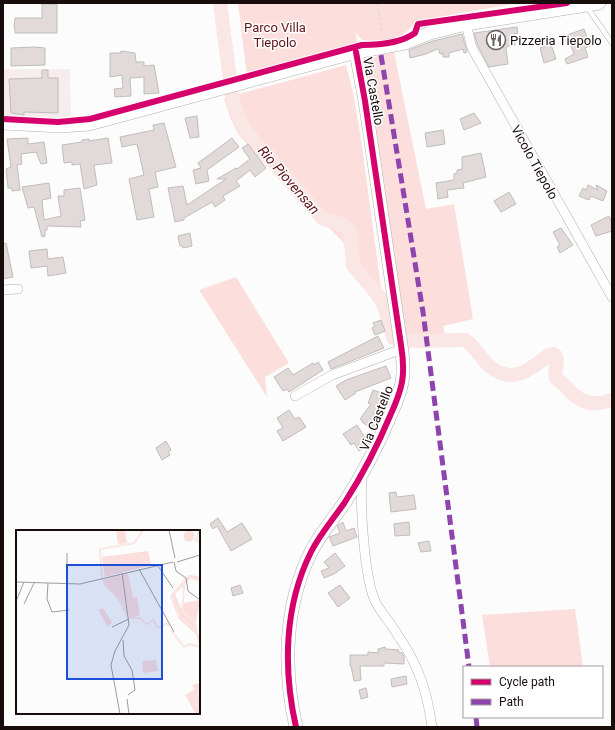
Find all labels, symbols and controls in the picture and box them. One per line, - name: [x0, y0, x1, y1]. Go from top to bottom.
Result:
- park label: Parco Villa Tiepolo: [244, 20, 306, 50]
- restaurant icon: Pizzeria Tiepolo: [485, 29, 507, 51]
- place label: Pizzeria Tiepolo: [510, 33, 602, 48]
- street label: Via Castello: [360, 56, 387, 126]
- street label: Vicolo Tiepolo: [508, 123, 561, 202]
- water label: Rio Piovensan: [255, 143, 323, 217]
- street label: Via Castello: [357, 383, 396, 453]
- inset map: [16, 530, 200, 714]
- legend: [463, 666, 603, 718]
- text: Cycle path: [499, 675, 555, 689]
- text: Path: [499, 695, 524, 709]

